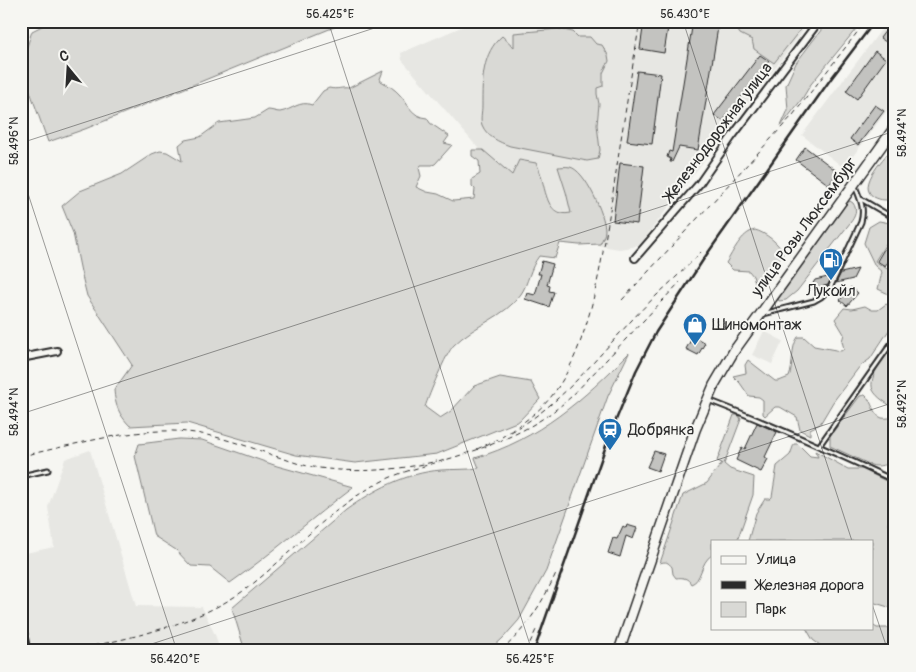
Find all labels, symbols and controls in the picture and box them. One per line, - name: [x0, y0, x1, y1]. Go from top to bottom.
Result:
- text: 56.425°E: [306, 7, 354, 22]
- text: 56.430°E: [660, 7, 710, 22]
- north arrow: [42, 42, 92, 92]
- text: С: [57, 47, 71, 66]
- street label: Железнодорожная улица: [657, 59, 777, 208]
- text: 58.494°N: [895, 109, 910, 157]
- text: 58.496°N: [7, 117, 22, 165]
- street label: улица Розы Люксембург: [746, 153, 862, 301]
- fuel station icon: Лукойл: [818, 247, 844, 281]
- place label: Лукойл: [805, 281, 856, 301]
- shop icon: Шинoмонтаж: [682, 312, 708, 346]
- place label: Шинoмонтаж: [712, 315, 802, 335]
- text: 58.492°N: [895, 380, 910, 428]
- text: 58.494°N: [7, 388, 22, 436]
- station icon: Добрянка: [597, 417, 623, 451]
- place label: Добрянка: [627, 420, 694, 440]
- legend: [711, 540, 874, 630]
- text: Улица: [756, 550, 796, 569]
- text: Железная дорога: [754, 576, 864, 595]
- text: Парк: [756, 600, 787, 619]
- text: 56.420°E: [150, 652, 200, 667]
- text: 56.425°E: [506, 652, 554, 667]

